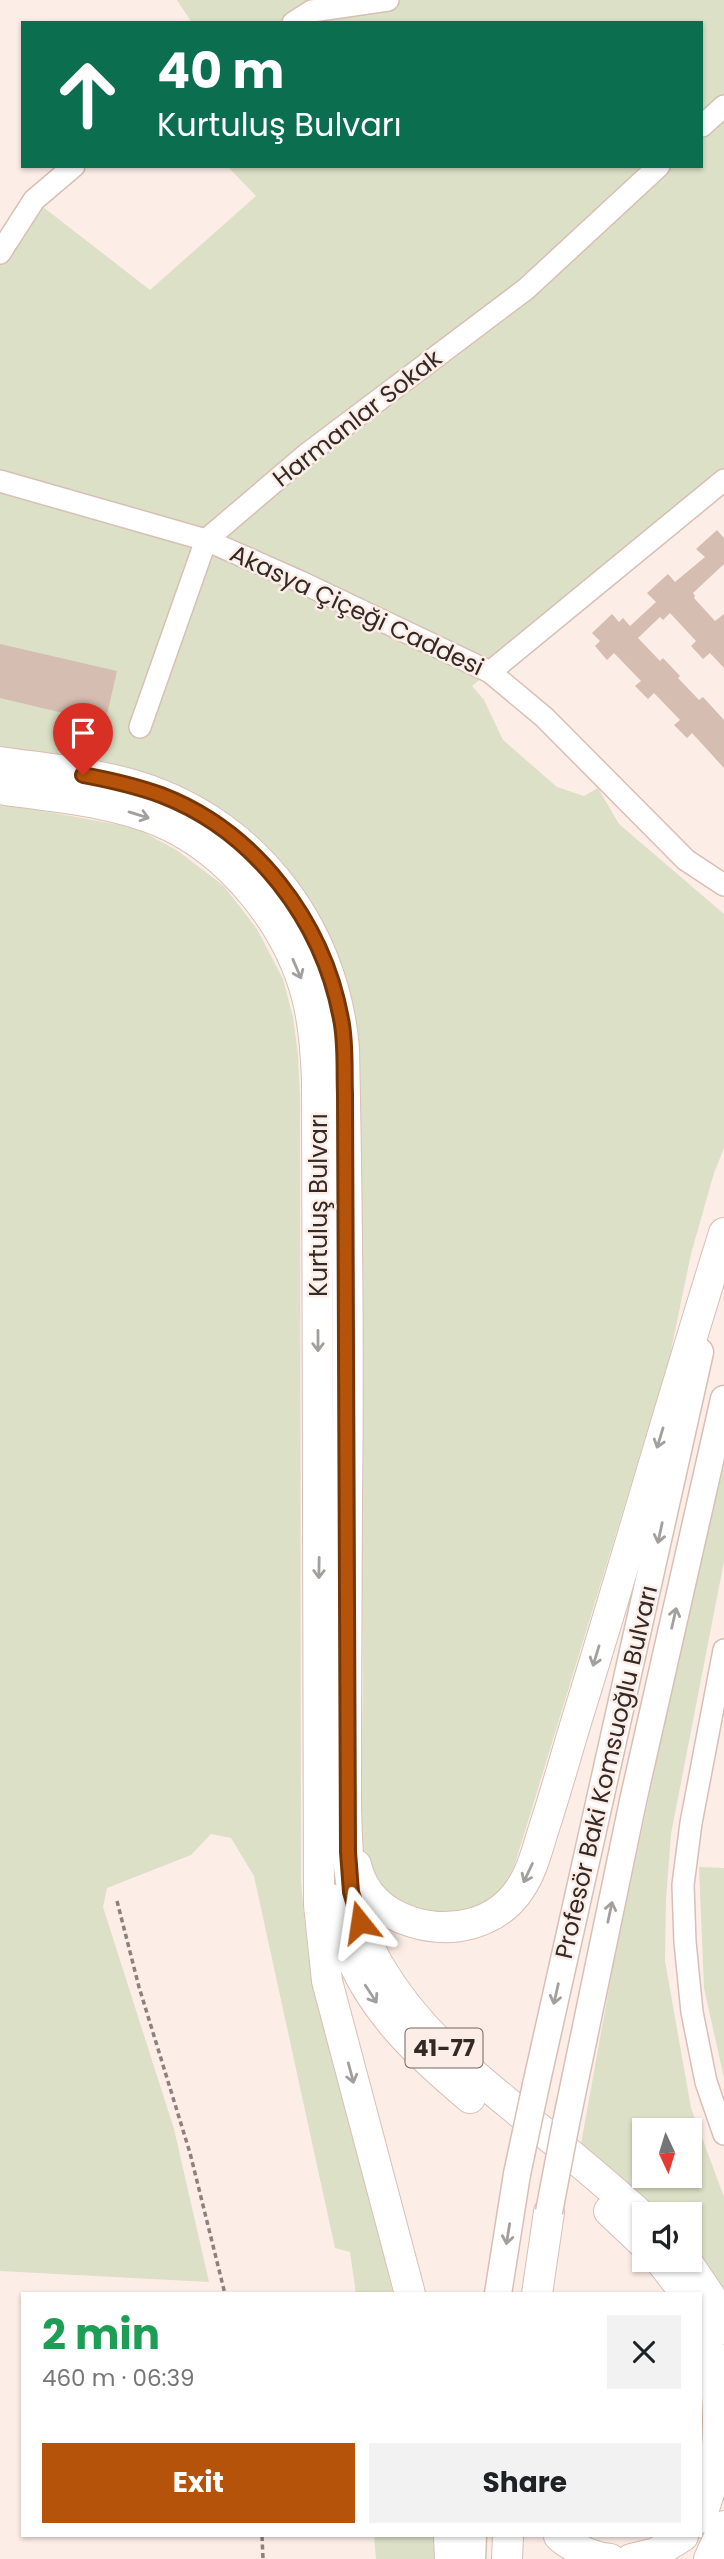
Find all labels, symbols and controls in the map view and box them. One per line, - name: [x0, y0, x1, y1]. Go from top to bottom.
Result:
- text: 40 m: [157, 37, 284, 105]
- icon: ahead: [42, 49, 133, 140]
- text: Kurtuluş Bulvarı: [157, 102, 402, 147]
- street label: Harmanlar Sokak: [266, 341, 449, 494]
- street label: Akasya Çiçeği Caddesi: [225, 537, 489, 683]
- pin: [53, 703, 113, 775]
- icon: arrive: [64, 714, 102, 752]
- one-way arrow: [128, 809, 150, 822]
- one-way arrow: [291, 957, 304, 979]
- street label: Kurtuluş Bulvarı: [302, 1113, 335, 1297]
- one-way arrow: [311, 1329, 325, 1352]
- one-way arrow: [652, 1427, 665, 1449]
- one-way arrow: [653, 1521, 666, 1544]
- one-way arrow: [312, 1556, 326, 1579]
- street label: Profesör Baki Komsuoğlu Bulvarı: [547, 1582, 665, 1962]
- one-way arrow: [668, 1607, 682, 1630]
- one-way arrow: [589, 1645, 602, 1667]
- one-way arrow: [520, 1862, 534, 1883]
- position arrow: [323, 1885, 397, 1959]
- one-way arrow: [604, 1901, 618, 1924]
- one-way arrow: [549, 1982, 562, 2005]
- one-way arrow: [364, 1983, 378, 2003]
- road number: 41-77: [406, 2028, 482, 2068]
- one-way arrow: [345, 2061, 358, 2084]
- north arrow: [632, 2118, 702, 2188]
- map controls: [632, 2118, 702, 2272]
- button: sound: [632, 2202, 702, 2272]
- one-way arrow: [501, 2222, 514, 2245]
- text: 2 min: [42, 2305, 160, 2364]
- button: close: [607, 2315, 681, 2389]
- text: 460 m · 06:39: [42, 2362, 195, 2394]
- button: Exit: [42, 2443, 355, 2523]
- button: Share: [369, 2443, 681, 2523]

